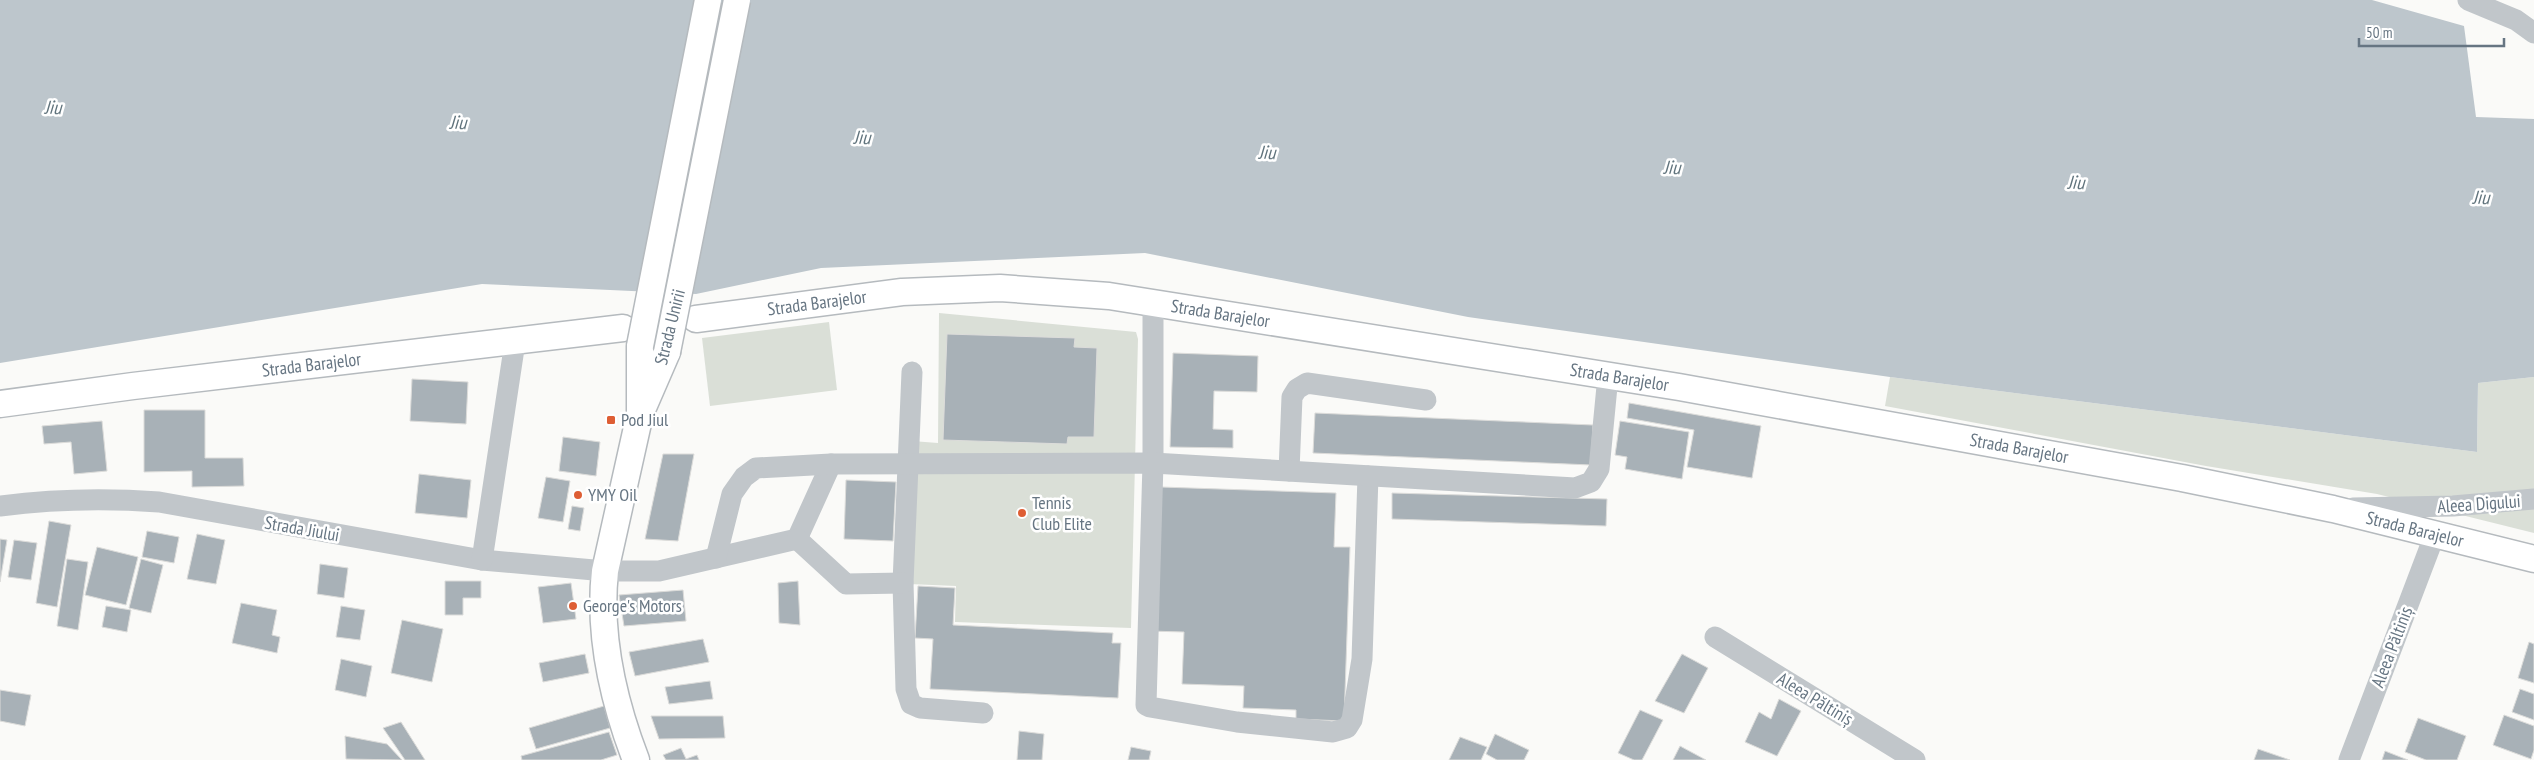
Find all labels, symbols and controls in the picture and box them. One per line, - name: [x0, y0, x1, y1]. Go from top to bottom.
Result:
- scale bar: [2359, 15, 2504, 47]
- text: 50 m: [2366, 23, 2392, 42]
- water label: Jiu: [43, 95, 64, 119]
- water label: Jiu: [448, 110, 469, 134]
- water label: Jiu: [852, 125, 873, 149]
- water label: Jiu: [1257, 140, 1278, 164]
- water label: Jiu: [1662, 155, 1683, 179]
- water label: Jiu: [2066, 170, 2087, 194]
- water label: Jiu: [2471, 185, 2492, 209]
- street label: Strada Barajelor: [766, 285, 868, 321]
- street label: Strada Unirii: [649, 286, 690, 367]
- street label: Strada Barajelor: [1169, 294, 1272, 333]
- street label: Strada Barajelor: [261, 347, 362, 382]
- street label: Strada Barajelor: [1568, 358, 1671, 396]
- place label: Pod Jiul: [621, 408, 669, 431]
- marker: Pod Jiul: [605, 414, 617, 426]
- street label: Strada Barajelor: [1968, 428, 2070, 468]
- place label: YMY Oil: [588, 483, 638, 506]
- marker: YMY Oil: [572, 489, 584, 501]
- street label: Aleea Digului: [2437, 489, 2521, 518]
- place label: Tennis Club Elite: [1032, 491, 1092, 535]
- street label: Strada Barajelor: [2364, 506, 2466, 552]
- marker: Tennis Club Elite: [1016, 507, 1028, 519]
- street label: Strada Jiului: [263, 511, 341, 546]
- place label: George's Motors: [583, 594, 682, 617]
- marker: George's Motors: [567, 600, 579, 612]
- street label: Aleea Păltiniș: [2366, 603, 2417, 690]
- street label: Aleea Păltiniș: [1773, 667, 1857, 730]

